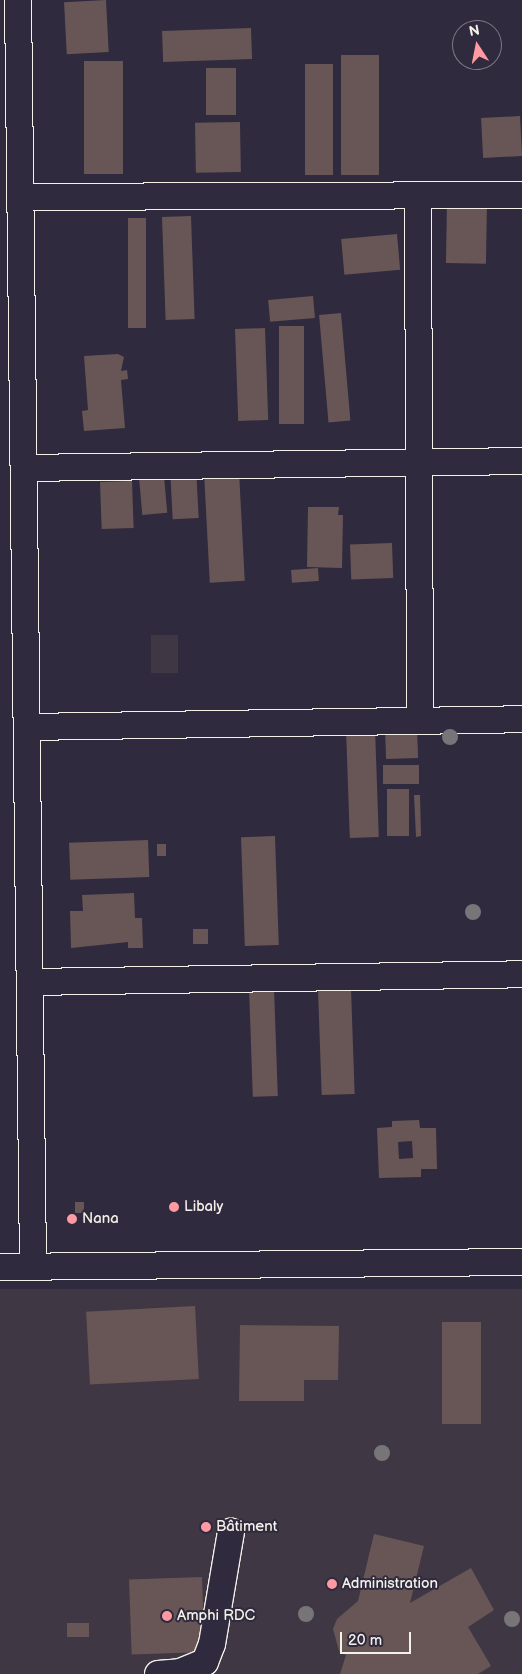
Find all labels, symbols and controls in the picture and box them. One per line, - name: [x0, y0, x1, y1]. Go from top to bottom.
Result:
- north arrow: [452, 20, 502, 70]
- text: N: [467, 21, 481, 40]
- place label: Libaly: [184, 1198, 223, 1216]
- marker: Libaly: [168, 1201, 180, 1213]
- place label: Nana: [82, 1210, 119, 1228]
- marker: Nana: [66, 1213, 78, 1225]
- place label: Bâtiment: [216, 1518, 277, 1536]
- marker: Bâtiment: [200, 1521, 212, 1533]
- place label: Administration: [342, 1575, 438, 1593]
- marker: Administration: [326, 1578, 338, 1590]
- place label: Amphi RDC: [177, 1607, 255, 1625]
- marker: Amphi RDC: [161, 1610, 173, 1622]
- scale bar: [342, 1622, 413, 1654]
- text: 20 m: [348, 1631, 382, 1650]

